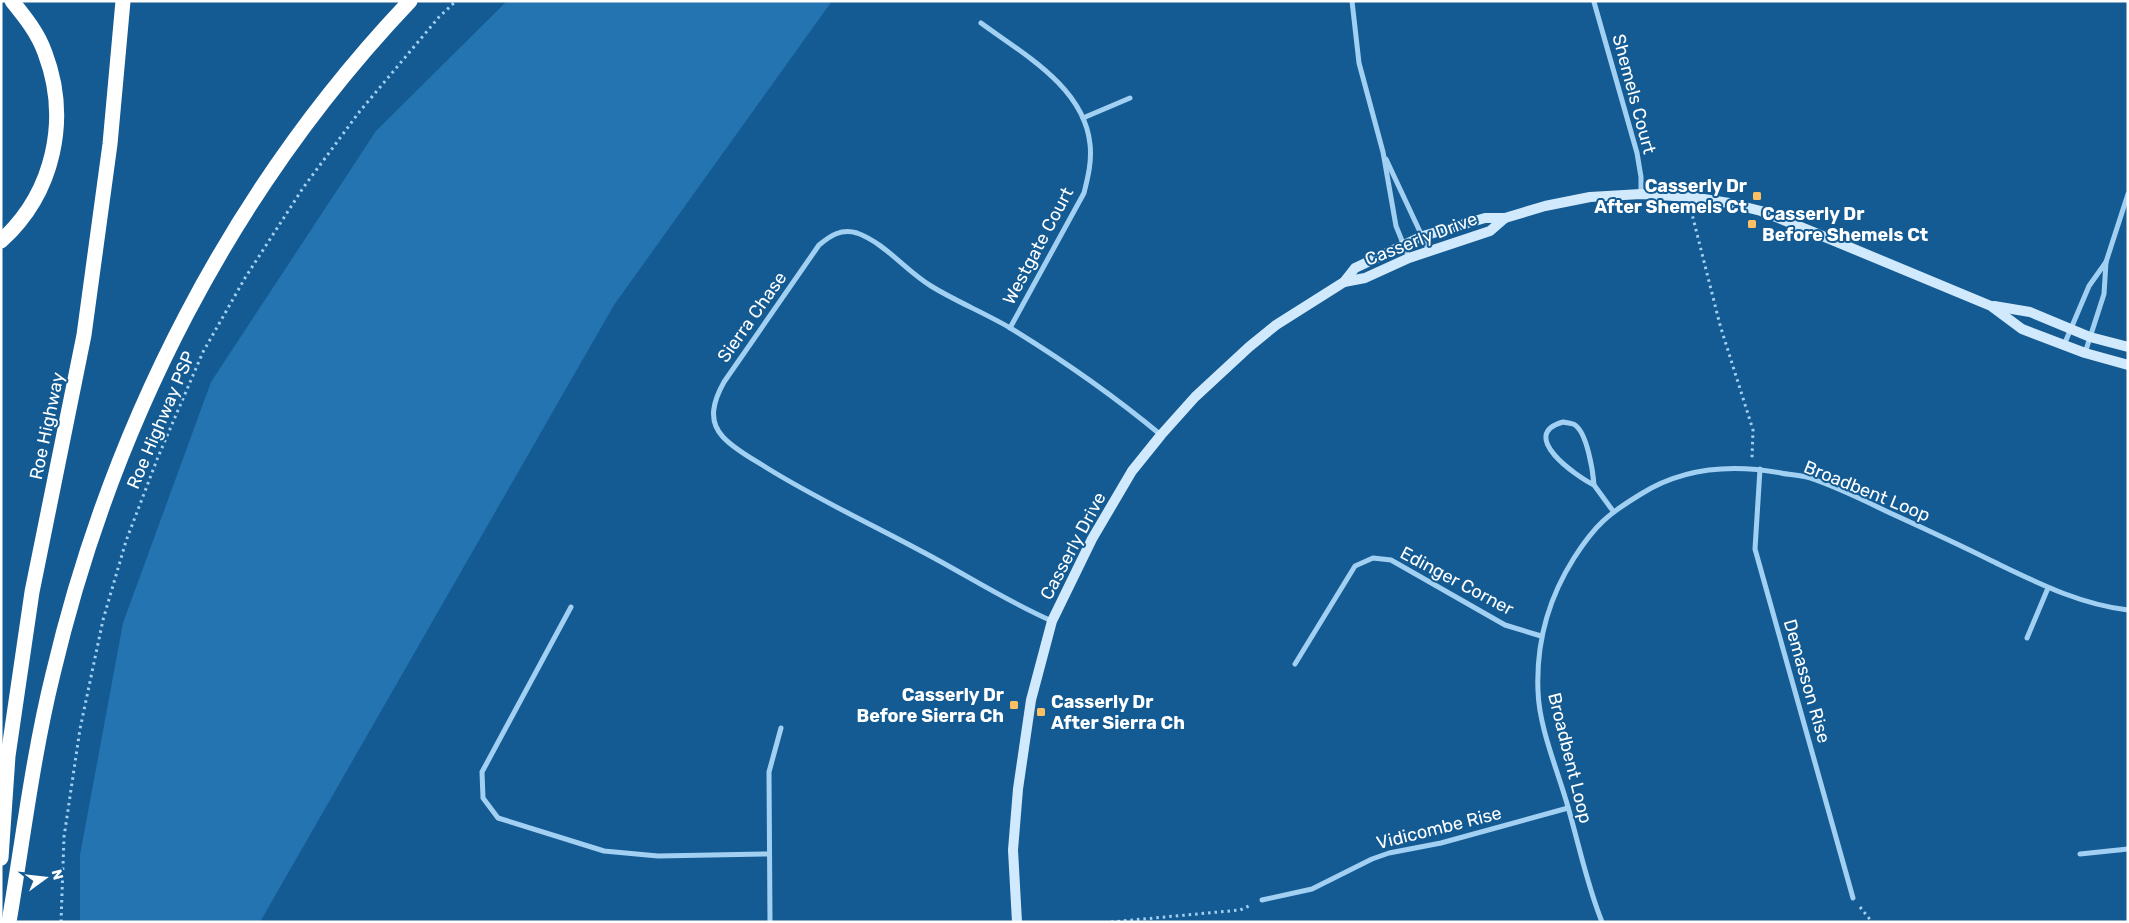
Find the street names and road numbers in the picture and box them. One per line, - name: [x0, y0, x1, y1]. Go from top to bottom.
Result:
- street label: Shemels Court: [1607, 32, 1661, 156]
- street label: Westgate Court: [998, 184, 1078, 308]
- street label: Casserly Drive: [1362, 207, 1480, 271]
- street label: Sierra Chase: [713, 267, 791, 367]
- street label: Roe Highway PSP: [122, 348, 200, 492]
- street label: Roe Highway: [25, 370, 69, 482]
- street label: Broadbent Loop: [1801, 456, 1933, 526]
- street label: Casserly Drive: [1035, 488, 1111, 604]
- street label: Edinger Corner: [1396, 542, 1518, 620]
- street label: Demasson Rise: [1779, 617, 1835, 745]
- street label: Broadbent Loop: [1543, 690, 1597, 826]
- street label: Vidicombe Rise: [1374, 802, 1504, 854]

